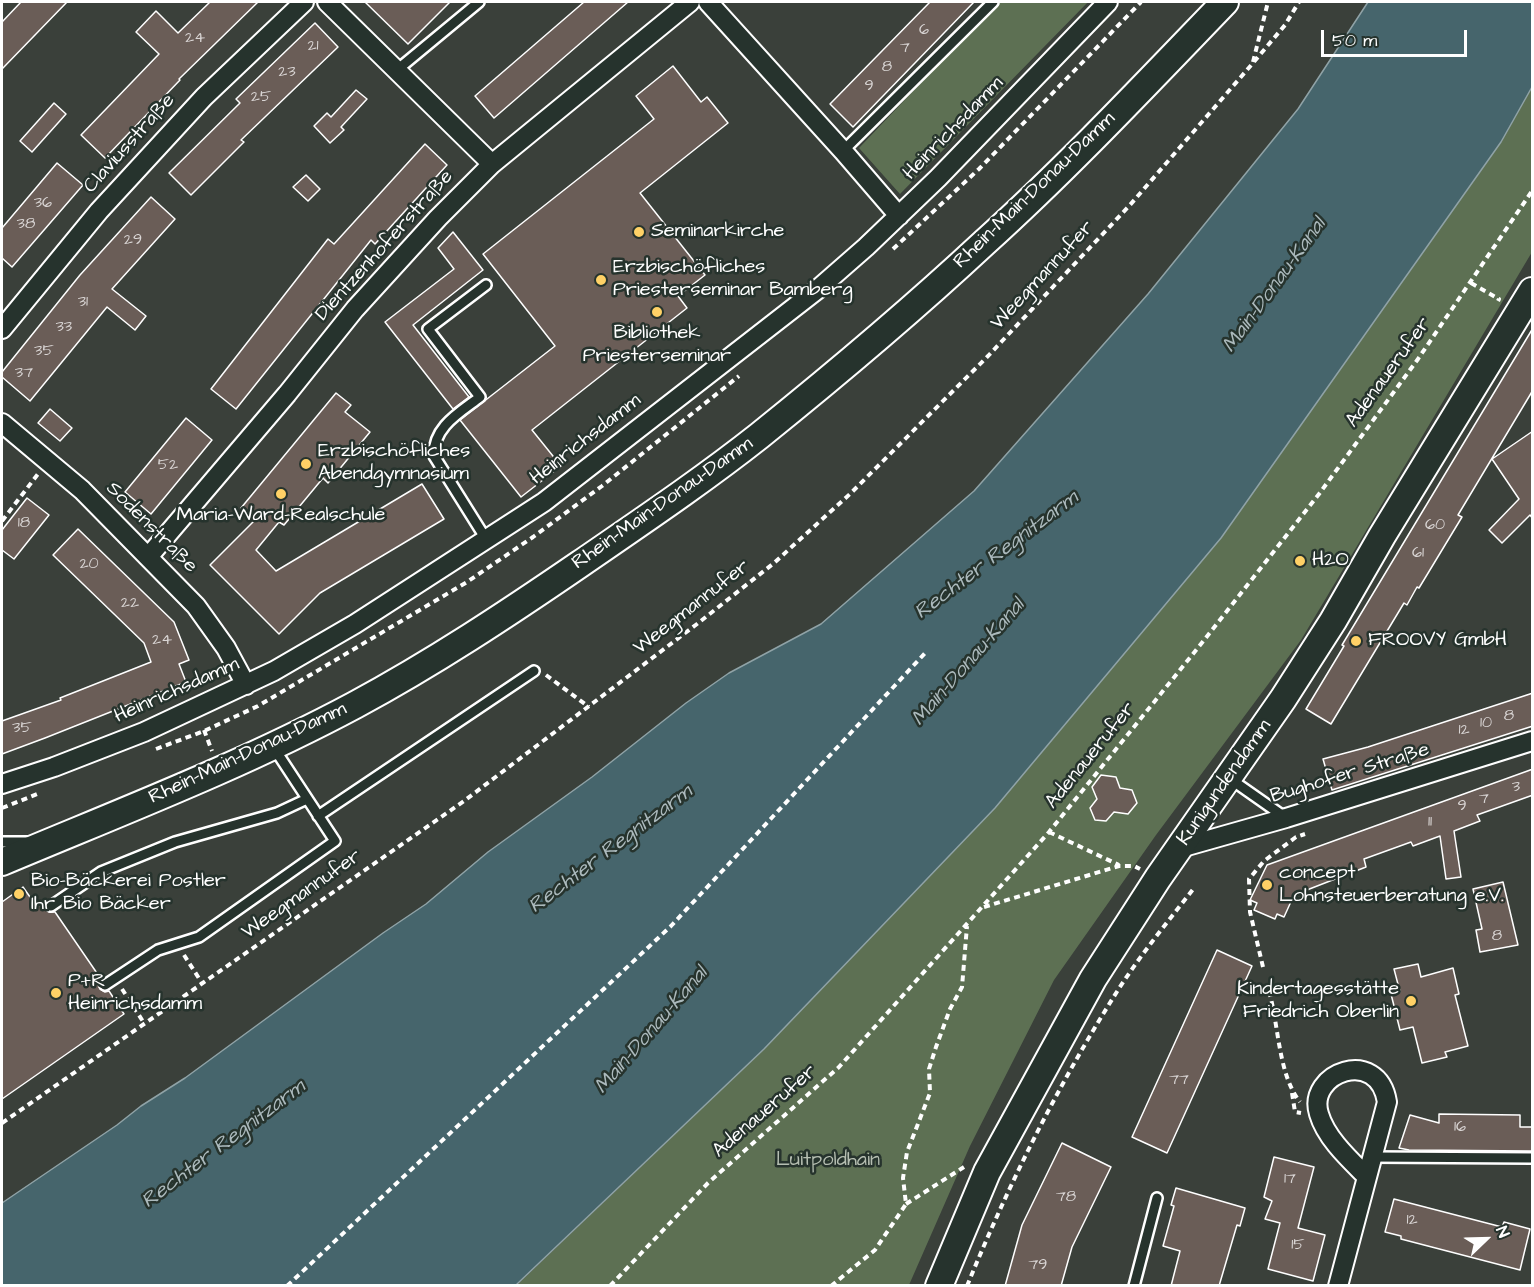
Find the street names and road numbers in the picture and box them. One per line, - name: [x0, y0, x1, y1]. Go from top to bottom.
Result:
- street label: Heinrichsdamm: [899, 72, 1009, 186]
- street label: Claviusstraße: [79, 89, 181, 199]
- street label: Rhein-Main-Donau-Damm: [949, 108, 1121, 274]
- street label: Dientzenhoferstraße: [311, 166, 459, 326]
- street label: Weegmannufer: [986, 216, 1100, 336]
- street label: Adenauerufer: [1341, 313, 1437, 433]
- street label: Heinrichsdamm: [526, 389, 646, 491]
- street label: Rhein-Main-Donau-Damm: [568, 432, 758, 576]
- street label: Sodenstraße: [100, 477, 202, 579]
- street label: Weegmannufer: [629, 555, 755, 661]
- street label: Heinrichsdamm: [111, 653, 243, 729]
- street label: Rhein-Main-Donau-Damm: [145, 698, 351, 810]
- street label: Adenauerufer: [1041, 698, 1141, 814]
- street label: Kunigundendamm: [1173, 715, 1277, 851]
- street label: Bughofer Straße: [1268, 738, 1432, 810]
- street label: Weegmannufer: [238, 845, 366, 945]
- street label: Adenauerufer: [708, 1060, 822, 1164]

